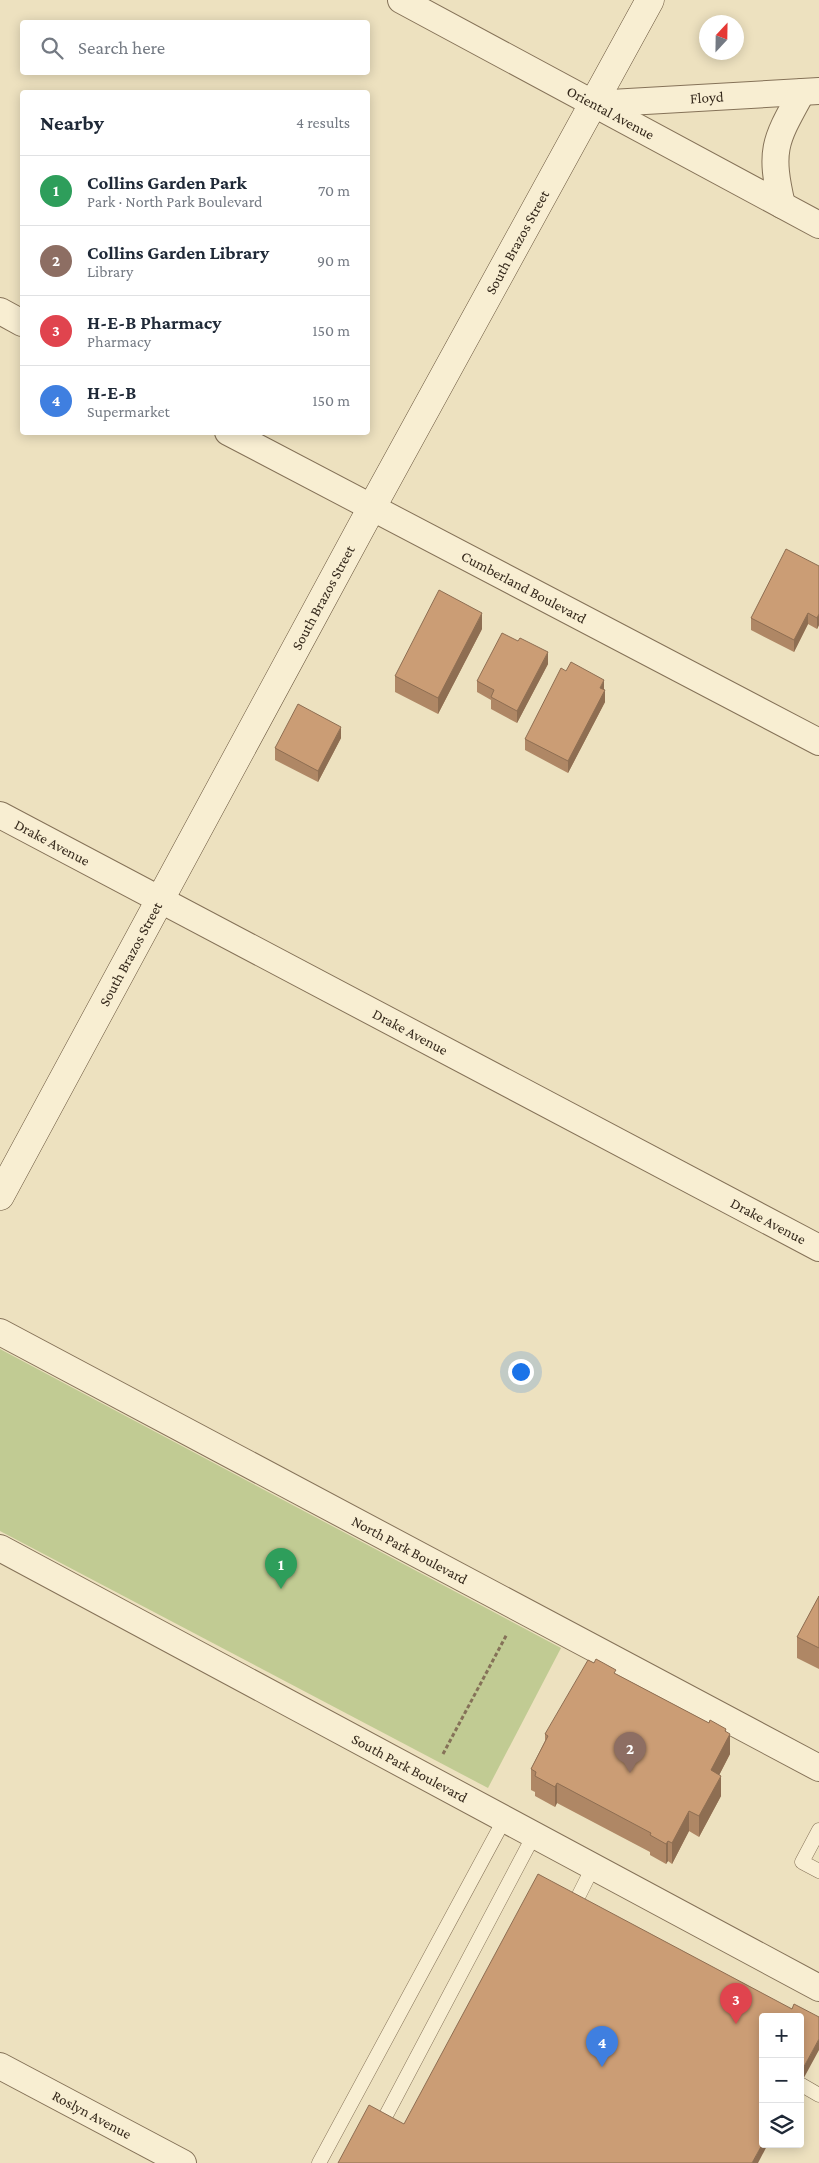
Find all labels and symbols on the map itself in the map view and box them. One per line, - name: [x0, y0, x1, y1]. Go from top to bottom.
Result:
- north arrow: [699, 15, 744, 60]
- street label: Oriental Avenue: [564, 83, 657, 143]
- street label: Floyd: [690, 88, 724, 106]
- street label: South Brazos Street: [482, 187, 553, 297]
- street label: South Brazos Street: [288, 542, 358, 653]
- street label: Cumberland Boulevard: [459, 548, 589, 627]
- street label: Drake Avenue: [12, 816, 93, 869]
- street label: South Brazos Street: [96, 898, 166, 1009]
- street label: Drake Avenue: [370, 1005, 451, 1058]
- street label: Drake Avenue: [728, 1195, 809, 1248]
- your location: [508, 1359, 534, 1385]
- street label: North Park Boulevard: [349, 1513, 470, 1587]
- pin: 1: [265, 1548, 297, 1589]
- street label: South Park Boulevard: [349, 1731, 470, 1806]
- pin: 2: [614, 1732, 646, 1773]
- pin: 3: [720, 1983, 752, 2024]
- pin: 4: [586, 2026, 618, 2067]
- street label: Roslyn Avenue: [49, 2087, 135, 2142]

